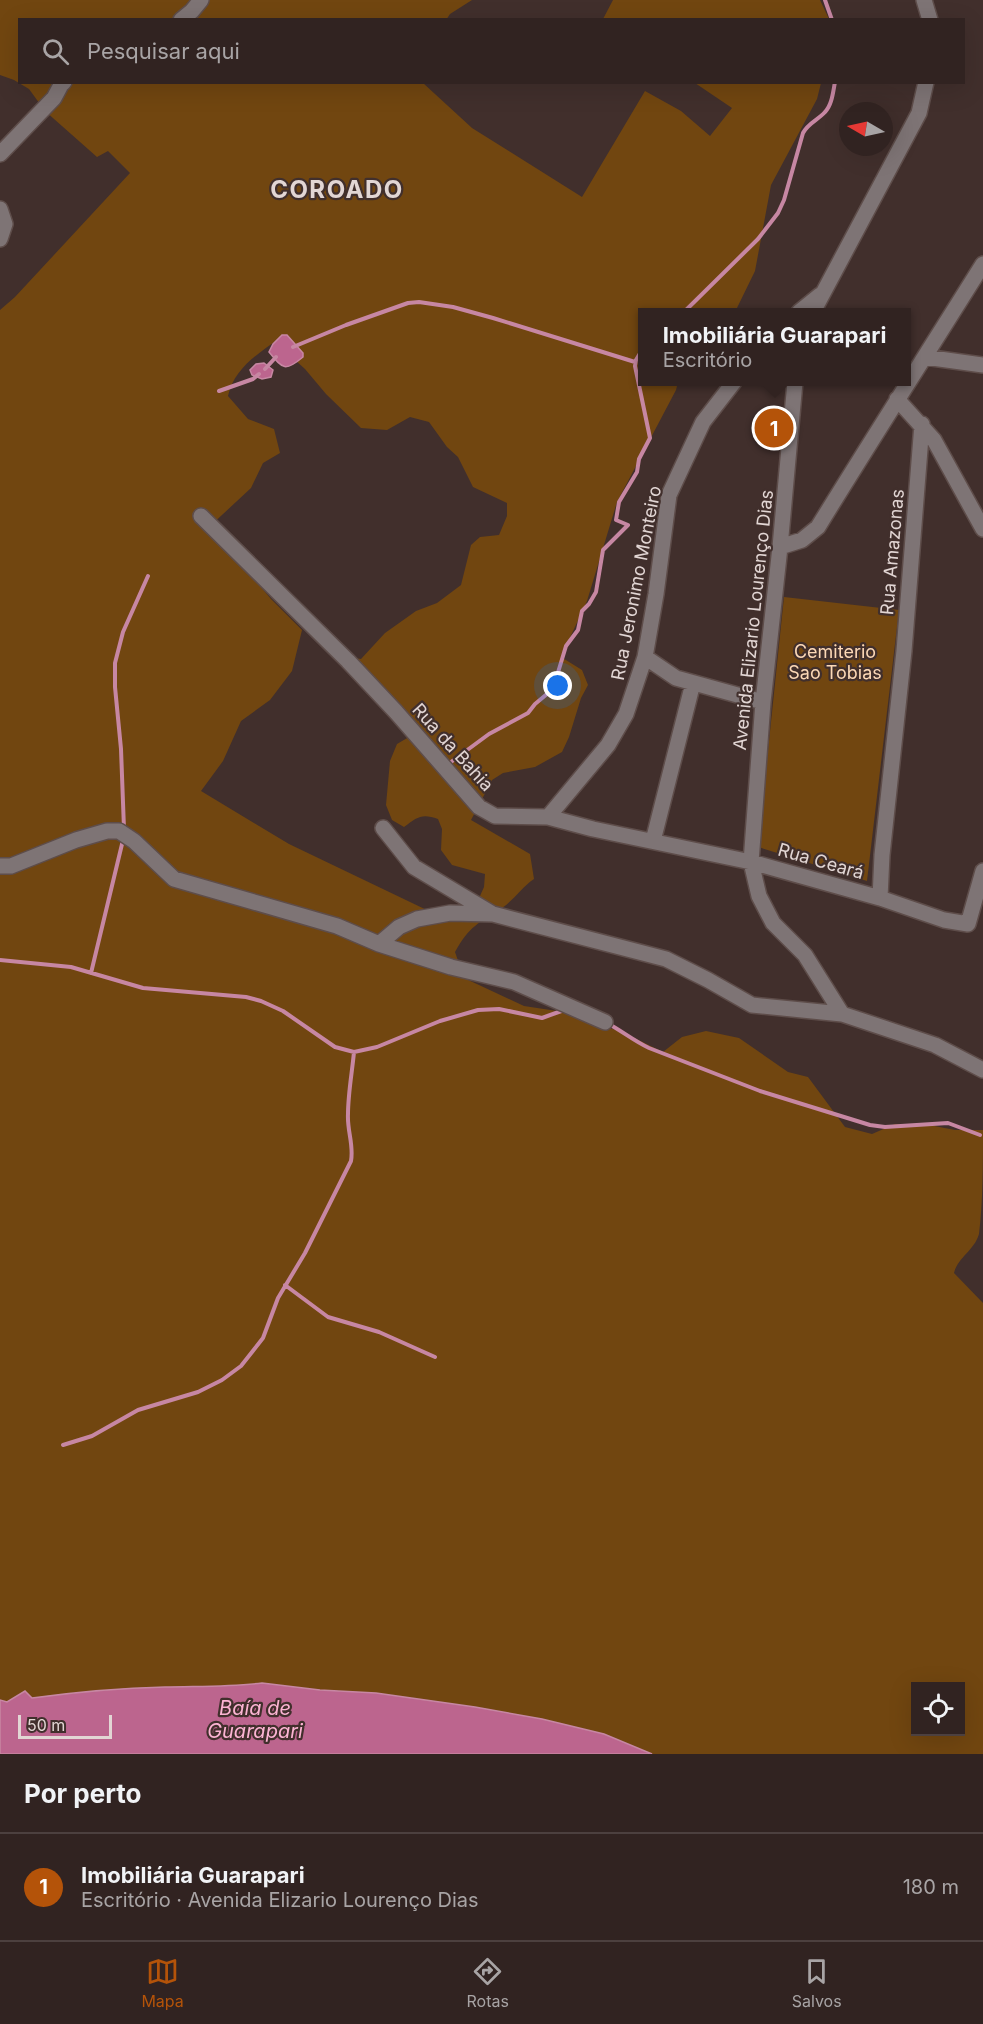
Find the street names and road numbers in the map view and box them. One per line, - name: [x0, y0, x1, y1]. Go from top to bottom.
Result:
- street label: Rua Jeronimo Monteiro: [607, 484, 665, 682]
- street label: Rua Amazonas: [876, 488, 908, 616]
- street label: Avenida Elizario Lourenço Dias: [729, 489, 777, 751]
- street label: Rua da Bahia: [408, 699, 498, 795]
- street label: Rua Ceará: [776, 839, 866, 883]

